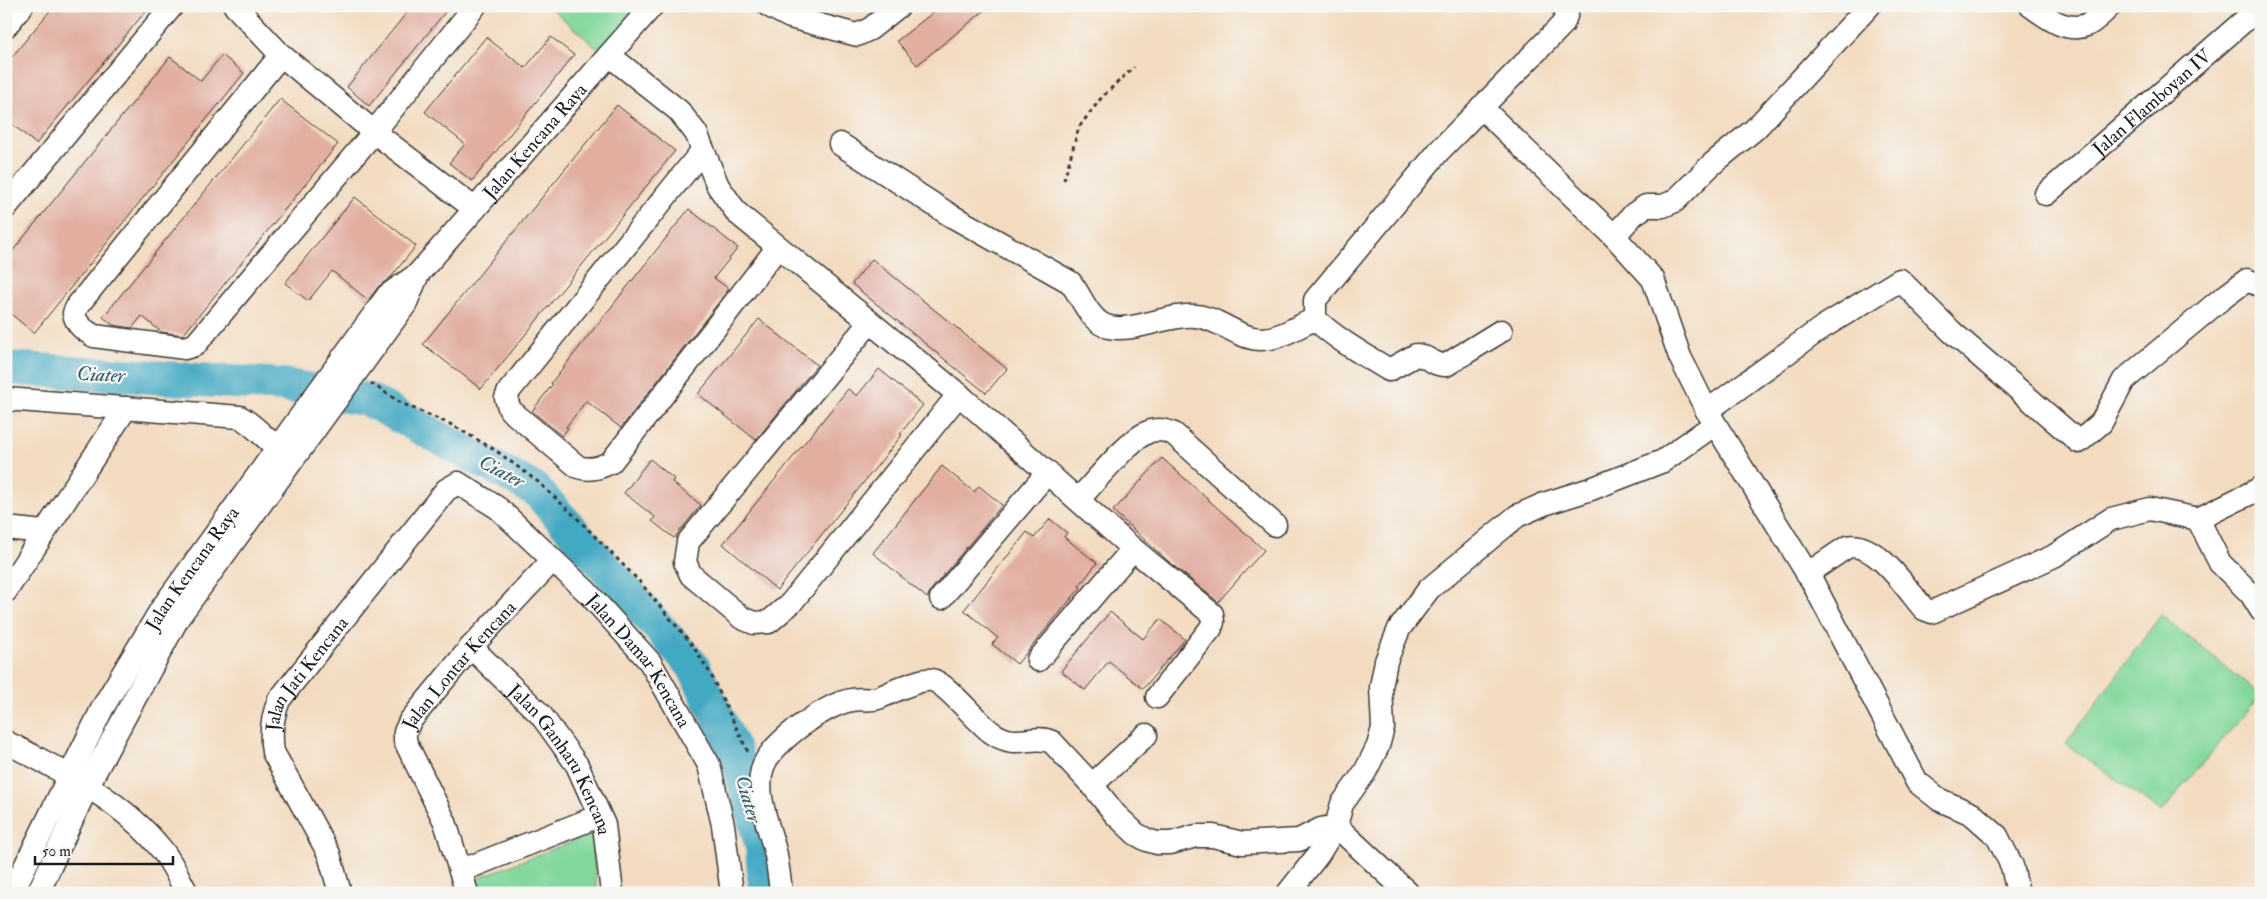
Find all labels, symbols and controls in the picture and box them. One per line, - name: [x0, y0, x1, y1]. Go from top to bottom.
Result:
- street label: Jalan Flamboyan IV: [2087, 44, 2217, 162]
- street label: Jalan Kencana Raya: [477, 78, 593, 205]
- water label: Ciater: [76, 361, 127, 388]
- water label: Ciater: [475, 449, 530, 494]
- street label: Jalan Kencana Raya: [140, 502, 245, 636]
- street label: Jalan Damar Kencana: [580, 588, 696, 732]
- street label: Jalan Lontar Kencana: [397, 596, 522, 734]
- street label: Jalan Jati Kencana: [261, 612, 354, 733]
- street label: Jalan Ganharu Kencana: [502, 678, 616, 836]
- water label: Ciater: [730, 773, 768, 827]
- scale bar: [35, 834, 172, 866]
- text: 50 m: [42, 842, 71, 861]

